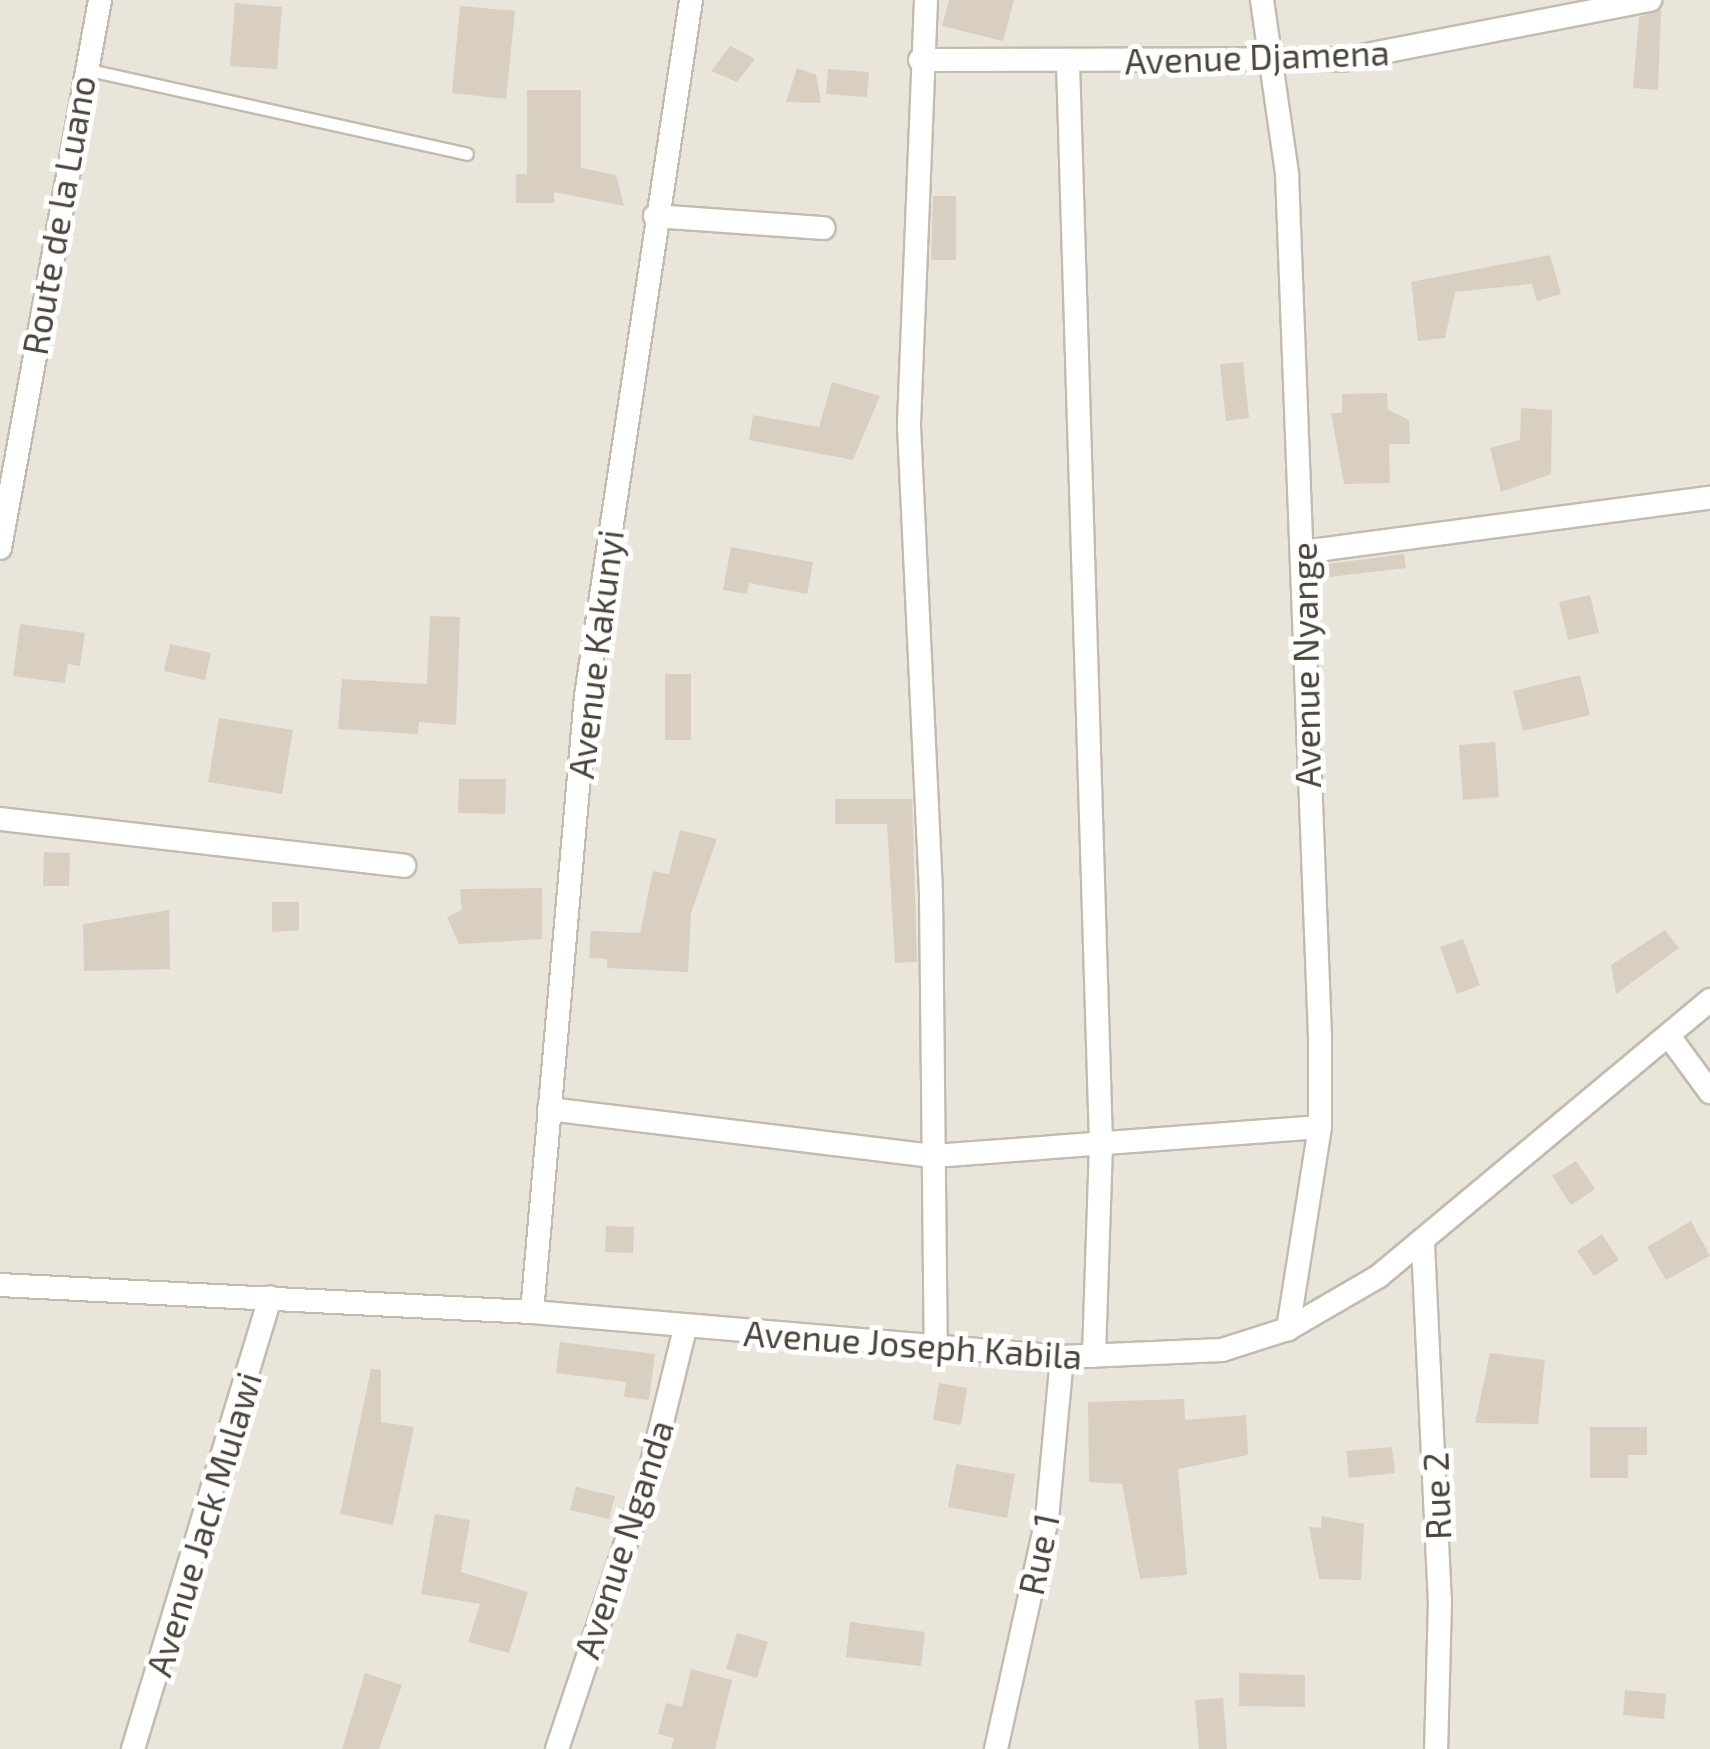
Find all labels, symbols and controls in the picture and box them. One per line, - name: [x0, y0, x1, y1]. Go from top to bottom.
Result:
- street label: Avenue Djamena: [1124, 30, 1390, 82]
- street label: Route de la Luano: [13, 72, 103, 358]
- street label: Avenue Kakunyi: [559, 527, 631, 781]
- street label: Avenue Nyange: [1282, 542, 1328, 788]
- street label: Avenue Joseph Kabila: [742, 1311, 1084, 1377]
- street label: Avenue Jack Mulawi: [137, 1366, 269, 1682]
- street label: Avenue Nganda: [565, 1415, 681, 1663]
- street label: Rue 2: [1413, 1451, 1459, 1541]
- street label: Rue 1: [1009, 1509, 1067, 1599]

